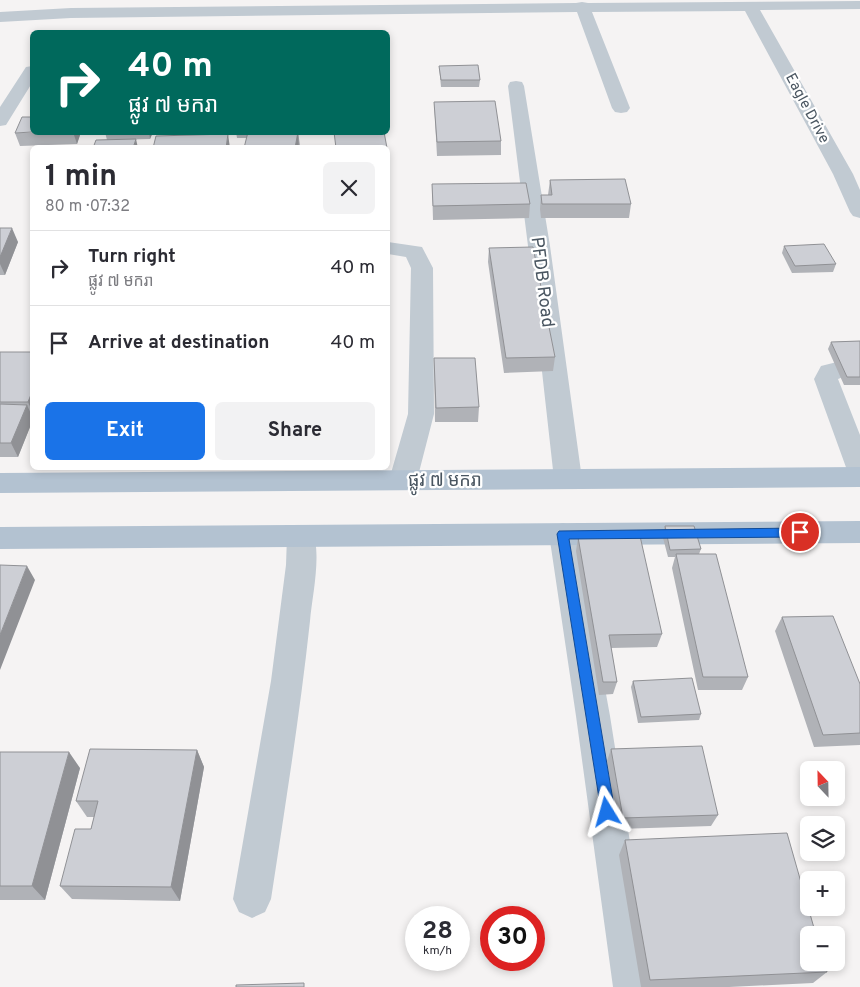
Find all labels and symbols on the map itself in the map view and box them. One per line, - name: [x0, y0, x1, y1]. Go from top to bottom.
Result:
- street label: Eagle Drive: [780, 70, 833, 147]
- street label: PFDB Road: [525, 235, 558, 329]
- street label: ផ្លូវ ៧ មករា: [408, 470, 482, 496]
- pin: [779, 511, 821, 553]
- north arrow: [800, 761, 845, 806]
- position arrow: [580, 785, 632, 837]
- speed limit sign: 30: [480, 906, 545, 971]

